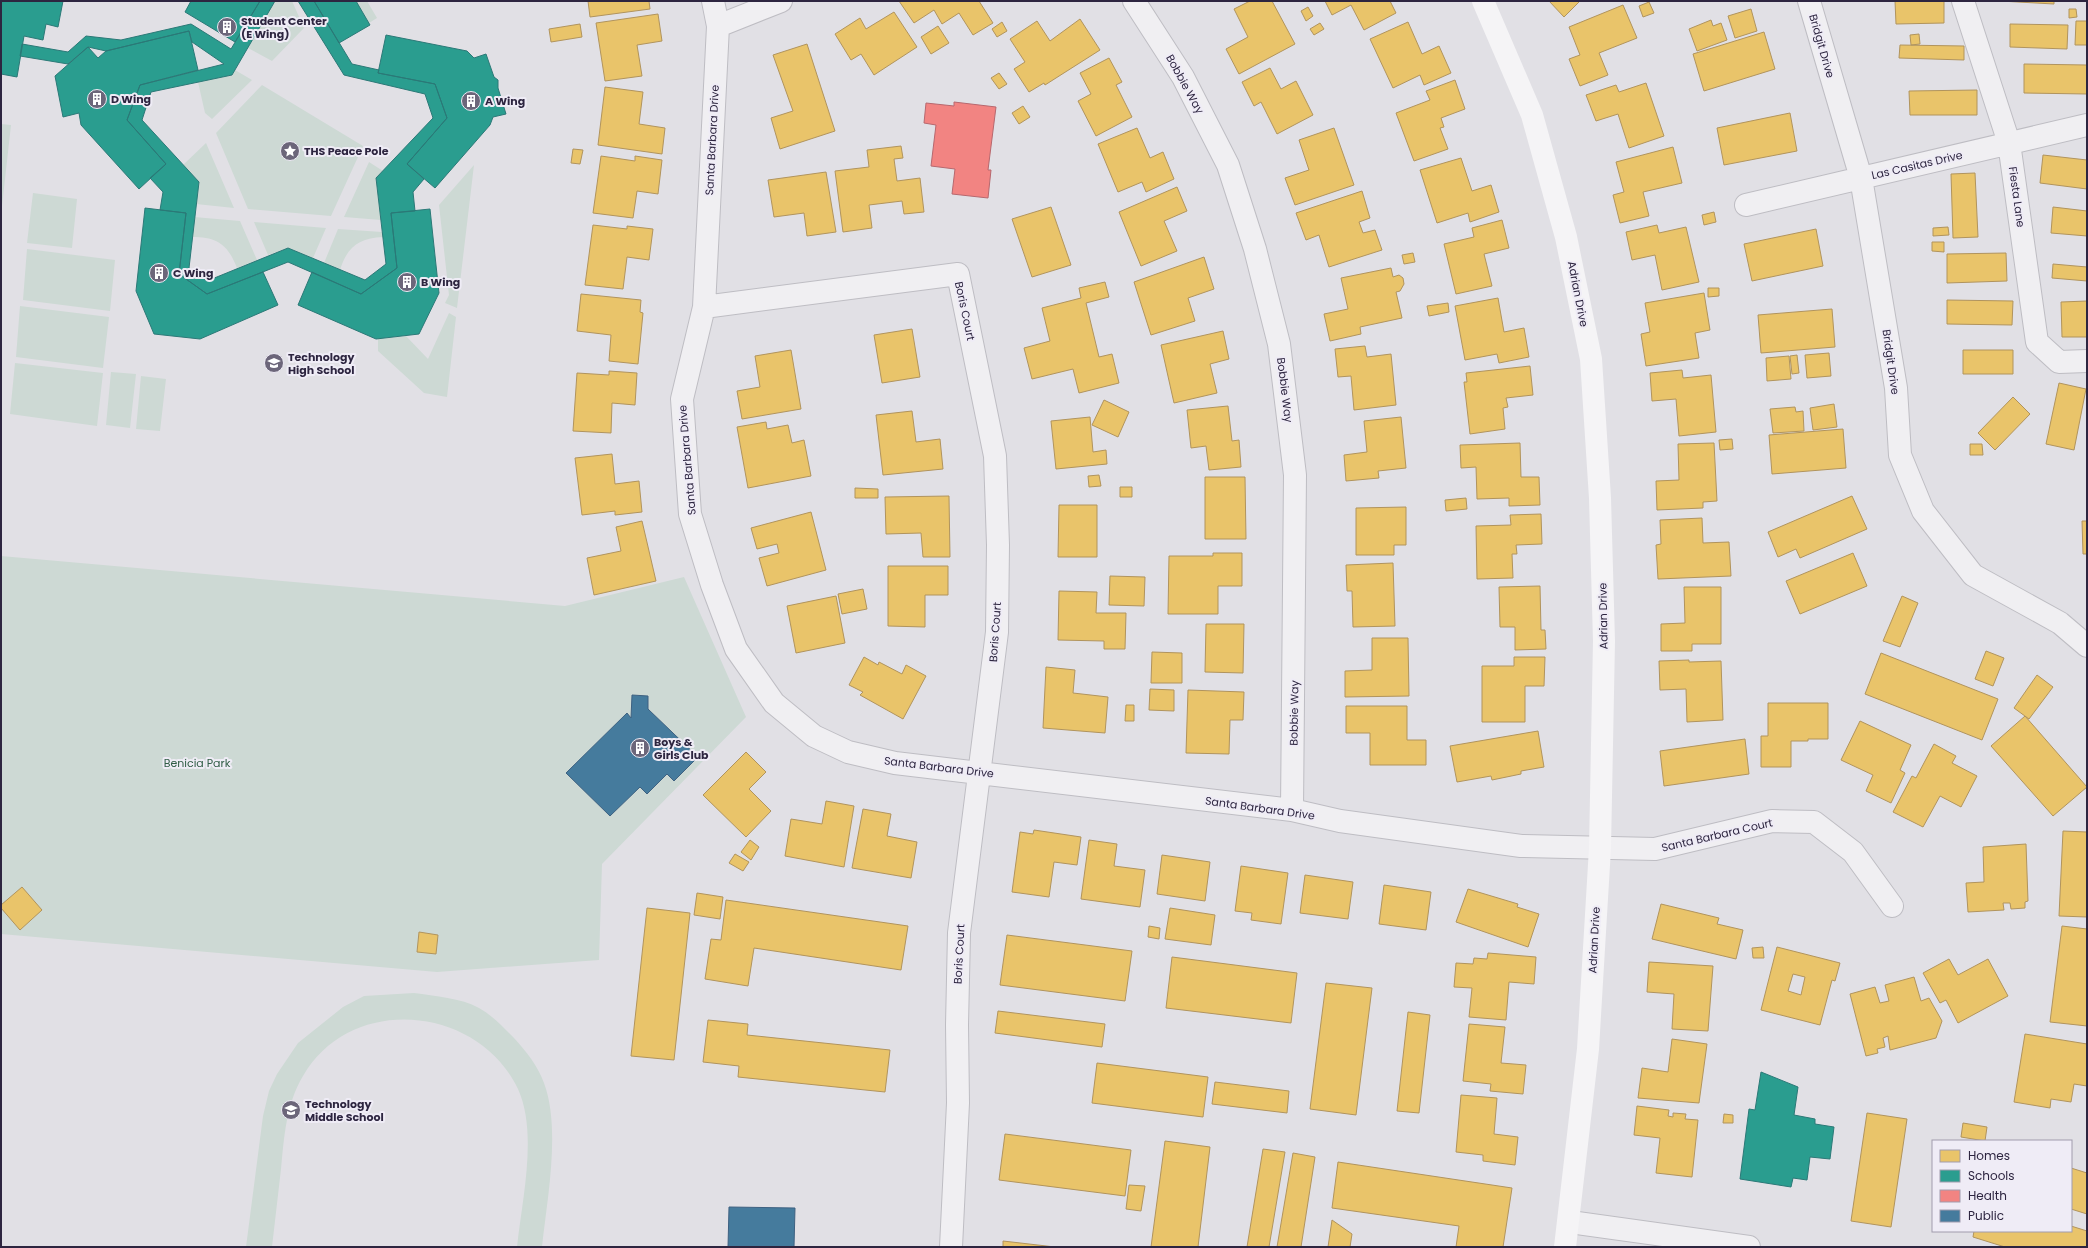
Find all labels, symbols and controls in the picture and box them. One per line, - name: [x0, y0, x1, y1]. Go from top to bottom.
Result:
- street label: Bridgit Drive: [1805, 12, 1839, 80]
- place label: Student Center (E Wing): [241, 13, 327, 42]
- building icon: Student Center (E Wing): [216, 16, 238, 38]
- street label: Bobbie Way: [1162, 51, 1208, 117]
- street label: Santa Barbara Drive: [701, 84, 723, 196]
- building icon: D Wing: [86, 88, 108, 110]
- building icon: A Wing: [460, 90, 482, 112]
- place label: D Wing: [111, 91, 151, 107]
- place label: A Wing: [485, 93, 525, 109]
- place icon: THS Peace Pole: [279, 140, 301, 162]
- place label: THS Peace Pole: [304, 143, 389, 159]
- street label: Las Casitas Drive: [1870, 147, 1964, 183]
- street label: Fiesta Lane: [2005, 166, 2029, 229]
- street label: Adrian Drive: [1564, 260, 1592, 328]
- building icon: C Wing: [148, 262, 170, 284]
- place label: C Wing: [173, 265, 213, 281]
- building icon: B Wing: [396, 271, 418, 293]
- place label: B Wing: [421, 274, 460, 290]
- street label: Boris Court: [951, 280, 979, 342]
- street label: Bridgit Drive: [1879, 328, 1904, 396]
- place label: Technology High School: [288, 349, 355, 378]
- school or university icon: Technology High School: [263, 352, 285, 374]
- street label: Bobbie Way: [1273, 357, 1297, 424]
- street label: Santa Barbara Drive: [674, 404, 700, 516]
- street label: Adrian Drive: [1594, 582, 1612, 649]
- street label: Boris Court: [985, 602, 1005, 662]
- street label: Bobbie Way: [1285, 679, 1303, 746]
- place label: Boys & Girls Club: [654, 734, 709, 763]
- building icon: Boys & Girls Club: [629, 737, 651, 759]
- street label: Santa Barbara Drive: [883, 752, 995, 782]
- park label: Benicia Park: [164, 755, 231, 771]
- street label: Santa Barbara Drive: [1204, 792, 1316, 824]
- street label: Santa Barbara Court: [1660, 814, 1774, 856]
- street label: Adrian Drive: [1584, 906, 1604, 974]
- street label: Boris Court: [949, 924, 969, 984]
- place label: Technology Middle School: [305, 1096, 384, 1125]
- school or university icon: Technology Middle School: [280, 1099, 302, 1121]
- legend: [1932, 1140, 2072, 1232]
- text: Homes: [1968, 1147, 2010, 1164]
- text: Schools: [1968, 1167, 2015, 1184]
- text: Health: [1968, 1187, 2007, 1204]
- text: Public: [1968, 1207, 2004, 1224]

